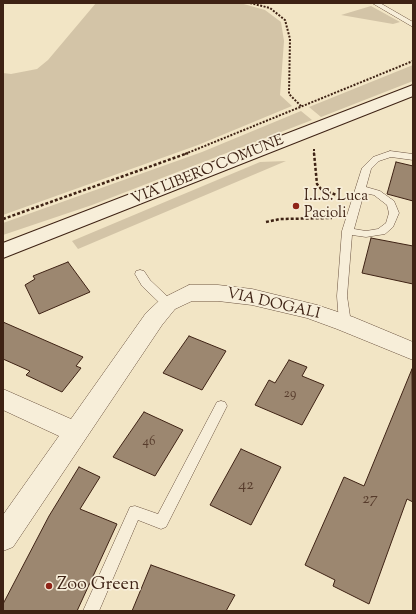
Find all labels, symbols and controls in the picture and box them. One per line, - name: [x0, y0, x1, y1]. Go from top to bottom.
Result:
- street label: VIA LIBERO COMUNE: [129, 132, 287, 210]
- place label: I.I.S. Luca Pacioli: [304, 188, 368, 223]
- marker: I.I.S. Luca Pacioli: [291, 201, 301, 211]
- street label: VIA DOGALI: [224, 285, 322, 325]
- house number: 29: [284, 387, 296, 403]
- house number: 46: [143, 435, 155, 451]
- house number: 42: [238, 476, 254, 496]
- house number: 27: [362, 490, 378, 510]
- place label: Zoo Green: [57, 575, 140, 597]
- marker: Zoo Green: [44, 581, 54, 591]

